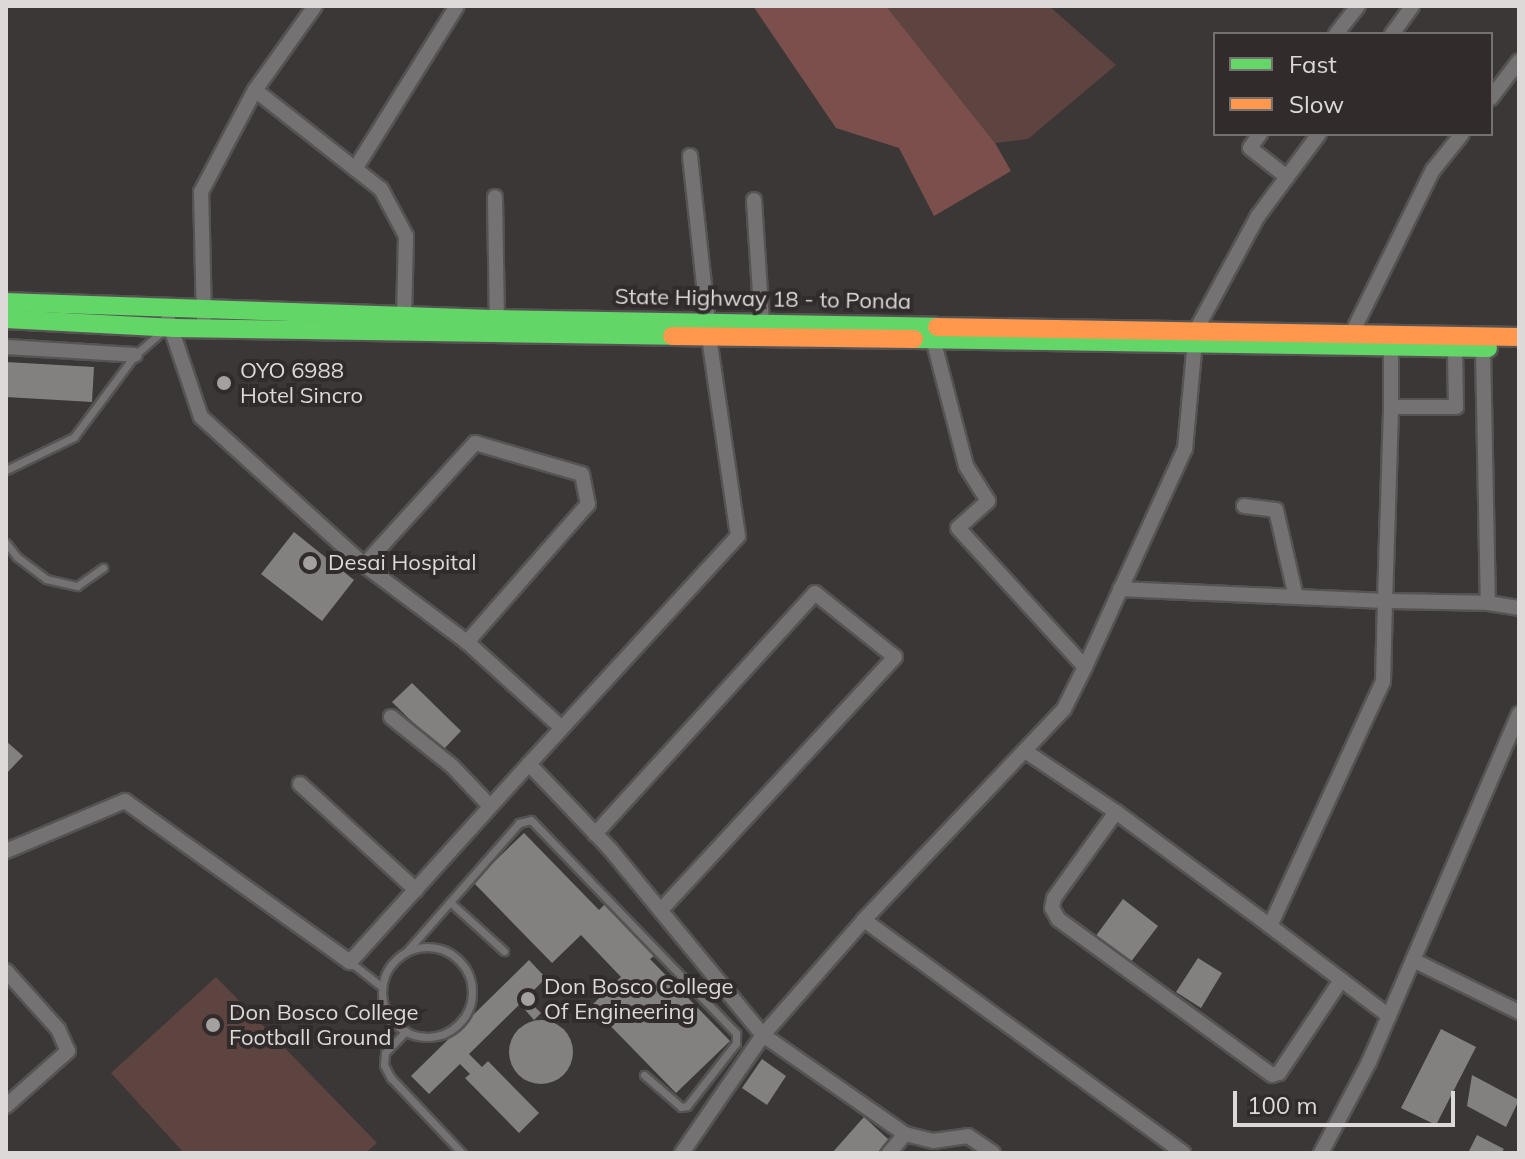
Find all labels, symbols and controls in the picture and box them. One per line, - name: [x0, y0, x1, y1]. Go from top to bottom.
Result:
- legend: [1213, 32, 1493, 136]
- text: Fast: [1289, 49, 1337, 79]
- text: Slow: [1289, 89, 1344, 119]
- street label: State Highway 18 - to Ponda: [615, 283, 911, 315]
- place label: OYO 6988 Hotel Sincro: [240, 357, 363, 408]
- marker: OYO 6988 Hotel Sincro: [215, 374, 233, 392]
- place label: Desai Hospital: [328, 550, 476, 576]
- marker: Desai Hospital: [299, 552, 321, 574]
- place label: Don Bosco College Of Engineering: [544, 973, 734, 1024]
- marker: Don Bosco College Of Engineering: [519, 990, 537, 1008]
- place label: Don Bosco College Football Ground: [229, 999, 419, 1050]
- marker: Don Bosco College Football Ground: [204, 1016, 222, 1034]
- scale bar: [1237, 1075, 1459, 1125]
- text: 100 m: [1247, 1090, 1318, 1120]

